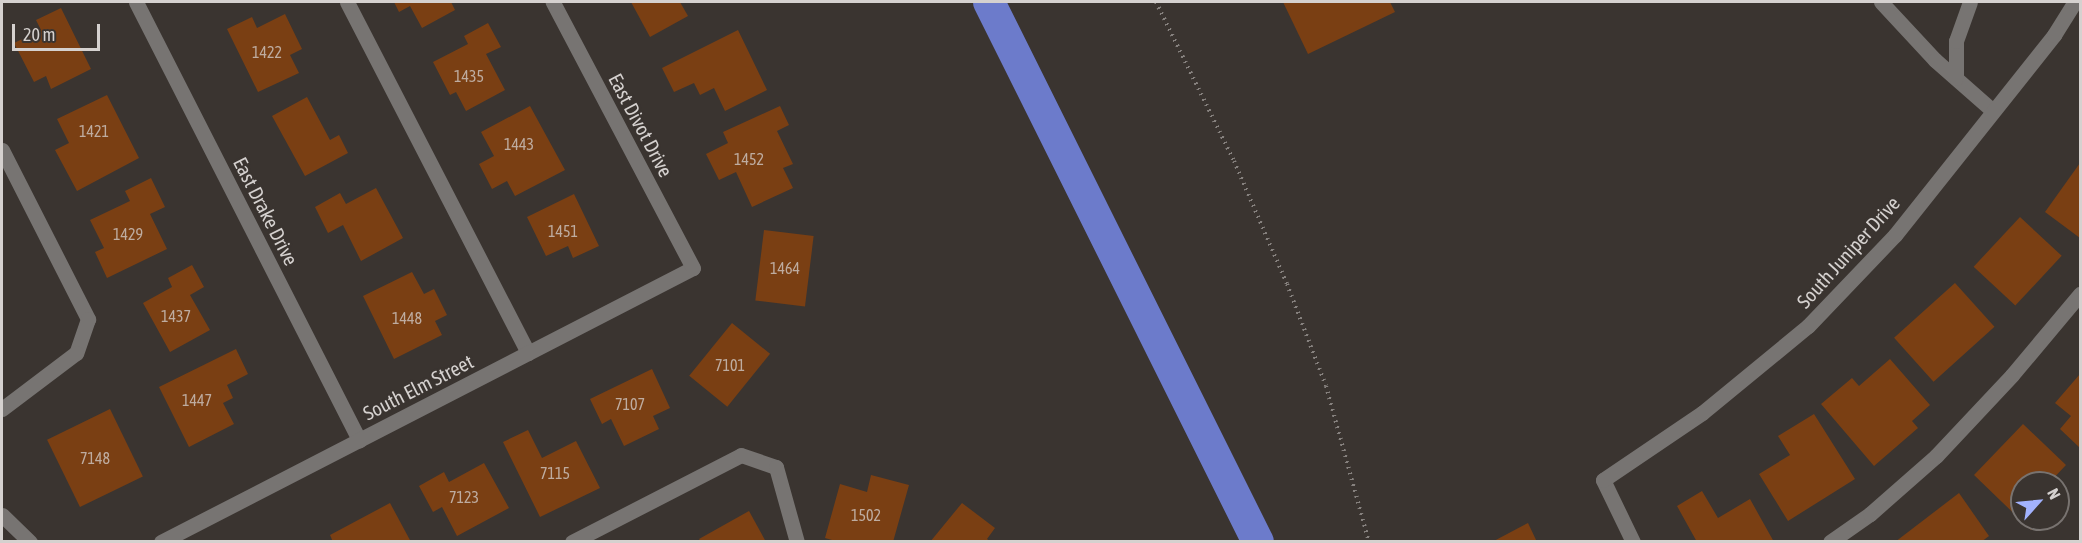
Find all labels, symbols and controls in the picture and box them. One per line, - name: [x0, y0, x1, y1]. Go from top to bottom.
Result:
- scale bar: [15, 12, 104, 50]
- text: 20 m: [23, 24, 55, 45]
- house number: 1422: [252, 42, 282, 62]
- house number: 1435: [454, 66, 484, 86]
- street label: East Divot Drive: [604, 69, 678, 181]
- house number: 1421: [79, 121, 109, 141]
- house number: 1443: [504, 134, 534, 154]
- house number: 1452: [734, 149, 764, 169]
- street label: East Drake Drive: [228, 153, 304, 269]
- street label: South Juniper Drive: [1792, 191, 1904, 313]
- house number: 1451: [548, 221, 578, 241]
- house number: 1429: [113, 224, 143, 244]
- house number: 1464: [770, 258, 800, 278]
- house number: 1437: [161, 306, 191, 326]
- house number: 1448: [392, 308, 422, 328]
- street label: South Elm Street: [359, 349, 477, 425]
- house number: 7101: [715, 355, 745, 375]
- house number: 1447: [182, 390, 212, 410]
- house number: 7107: [615, 394, 645, 414]
- house number: 7148: [80, 448, 110, 468]
- house number: 7115: [540, 463, 570, 483]
- north arrow: [2010, 471, 2070, 531]
- text: N: [2044, 485, 2064, 502]
- house number: 7123: [449, 487, 479, 507]
- house number: 1502: [851, 505, 881, 525]

